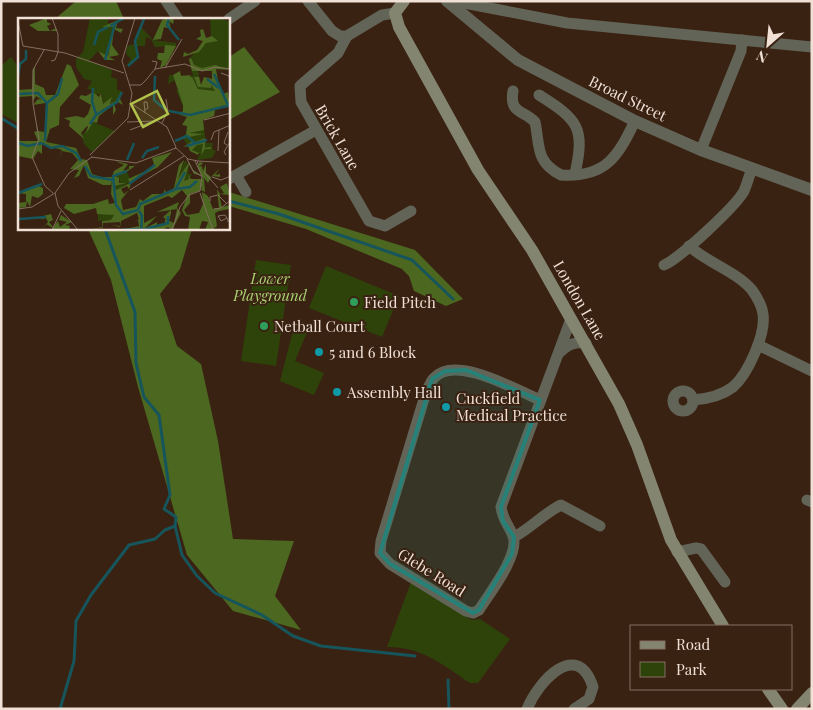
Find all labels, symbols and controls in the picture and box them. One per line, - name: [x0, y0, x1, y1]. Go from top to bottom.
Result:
- inset map: [18, 18, 230, 230]
- north arrow: [743, 20, 793, 70]
- text: N: [753, 46, 771, 68]
- street label: Broad Street: [586, 71, 671, 126]
- street label: Brick Lane: [311, 101, 365, 173]
- street label: London Lane: [549, 257, 611, 343]
- park label: Lower Playground: [232, 268, 308, 305]
- place label: Field Pitch: [364, 292, 436, 312]
- marker: Field Pitch: [348, 296, 360, 308]
- place label: Netball Court: [274, 316, 365, 336]
- marker: Netball Court: [258, 320, 270, 332]
- place label: 5 and 6 Block: [329, 342, 417, 362]
- marker: 5 and 6 Block: [313, 346, 325, 358]
- place label: Assembly Hall: [346, 382, 442, 402]
- marker: Assembly Hall: [331, 386, 343, 398]
- place label: Cuckfield Medical Practice: [456, 388, 567, 425]
- marker: Cuckfield Medical Practice: [440, 401, 452, 413]
- street label: Glebe Road: [394, 543, 470, 601]
- legend: [630, 625, 793, 690]
- text: Road: [676, 634, 710, 654]
- text: Park: [676, 659, 708, 679]

